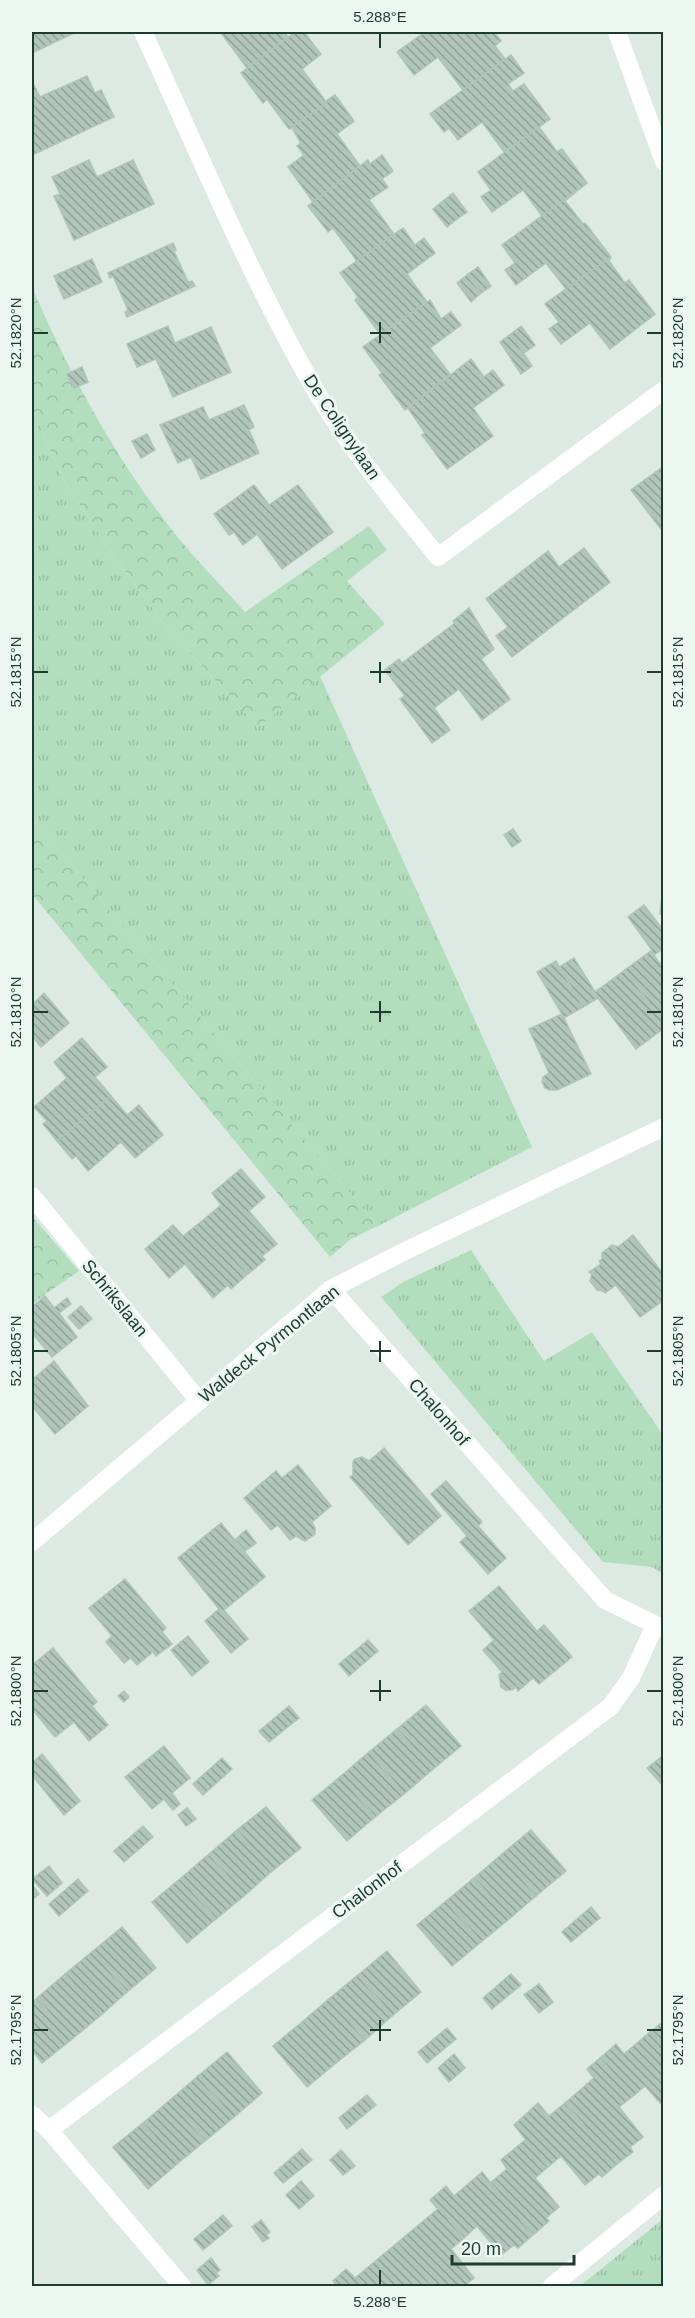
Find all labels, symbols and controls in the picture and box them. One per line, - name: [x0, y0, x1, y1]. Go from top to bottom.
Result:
- text: 5.288°E: [353, 8, 407, 25]
- text: 52.1820°N: [7, 297, 24, 369]
- text: 52.1820°N: [669, 297, 686, 369]
- street label: De Colignylaan: [300, 371, 384, 483]
- text: 52.1815°N: [7, 636, 24, 708]
- text: 52.1815°N: [669, 636, 686, 708]
- text: 52.1810°N: [7, 976, 24, 1048]
- text: 52.1810°N: [669, 976, 686, 1048]
- street label: Schrikslaan: [78, 1256, 152, 1340]
- street label: Waldeck Pyrmontlaan: [195, 1281, 343, 1407]
- text: 52.1805°N: [7, 1315, 24, 1387]
- text: 52.1805°N: [669, 1315, 686, 1387]
- street label: Chalonhof: [405, 1374, 474, 1450]
- text: 52.1800°N: [7, 1655, 24, 1727]
- text: 52.1800°N: [669, 1655, 686, 1727]
- street label: Chalonhof: [328, 1857, 407, 1923]
- text: 52.1795°N: [7, 1994, 24, 2066]
- text: 52.1795°N: [669, 1994, 686, 2066]
- scale bar: [452, 2228, 574, 2266]
- text: 20 m: [461, 2239, 501, 2259]
- text: 5.288°E: [353, 2293, 407, 2310]

